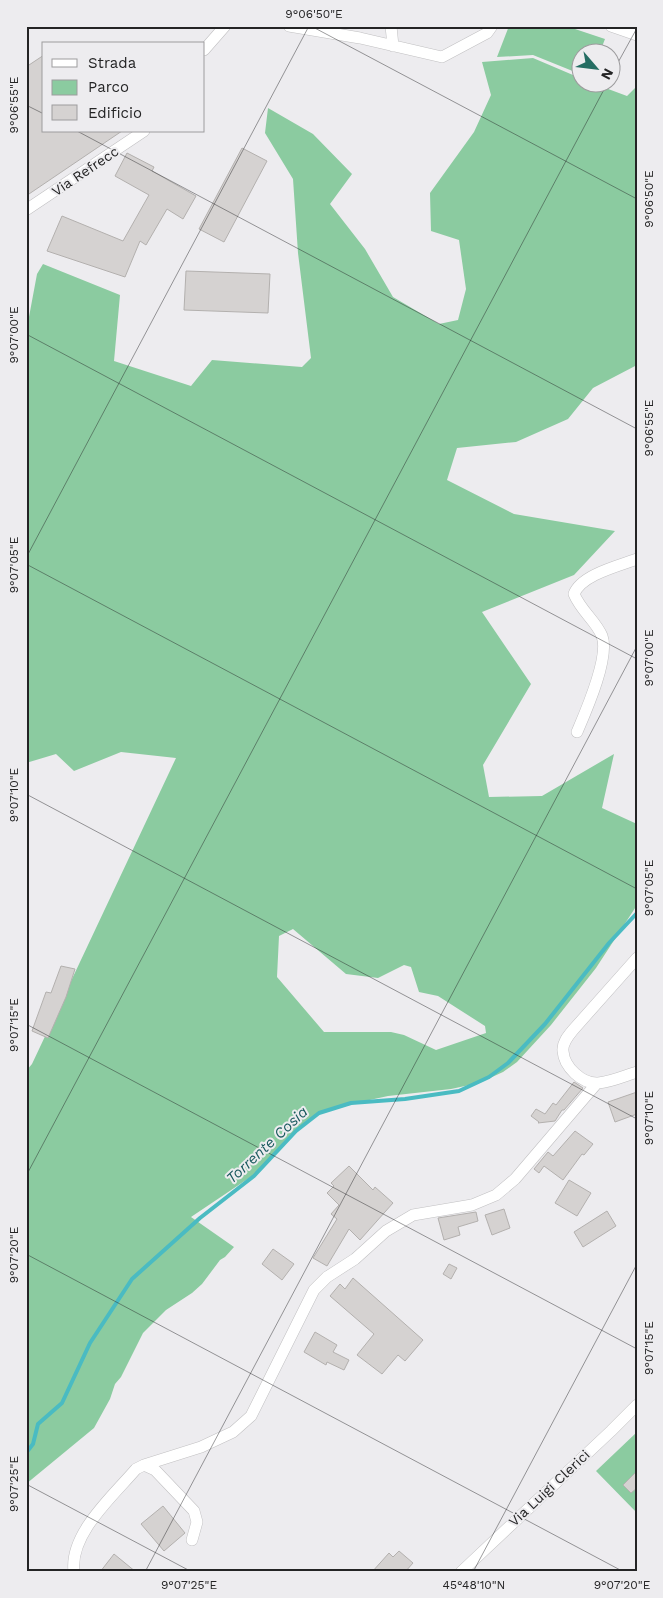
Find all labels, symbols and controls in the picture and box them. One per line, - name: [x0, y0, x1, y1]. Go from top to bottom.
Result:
- text: 9°06'50"E: [285, 7, 343, 21]
- legend: [42, 42, 205, 132]
- north arrow: [570, 42, 620, 92]
- text: Strada: [88, 54, 137, 72]
- text: N: [598, 66, 617, 82]
- text: 9°06'55"E: [7, 76, 21, 133]
- text: Parco: [88, 78, 129, 96]
- text: Edificio: [88, 104, 142, 122]
- street label: Via Refrecc: [49, 143, 122, 199]
- text: 9°06'50"E: [642, 170, 656, 228]
- text: 9°07'00"E: [7, 306, 21, 364]
- text: 9°06'55"E: [642, 399, 656, 456]
- text: 9°07'05"E: [7, 536, 21, 593]
- text: 9°07'00"E: [642, 629, 656, 687]
- text: 9°07'10"E: [7, 767, 21, 822]
- text: 9°07'05"E: [642, 859, 656, 916]
- text: 9°07'15"E: [7, 998, 21, 1052]
- text: 9°07'10"E: [642, 1090, 656, 1145]
- water label: Torrente Cosia: [223, 1103, 311, 1187]
- text: 9°07'20"E: [7, 1226, 21, 1283]
- text: 9°07'15"E: [642, 1321, 656, 1375]
- street label: Via Luigi Clerici: [505, 1446, 593, 1530]
- text: 9°07'25"E: [7, 1456, 21, 1512]
- text: 9°07'25"E: [161, 1578, 217, 1592]
- text: 45°48'10"N: [443, 1578, 505, 1592]
- text: 9°07'20"E: [594, 1578, 651, 1592]

